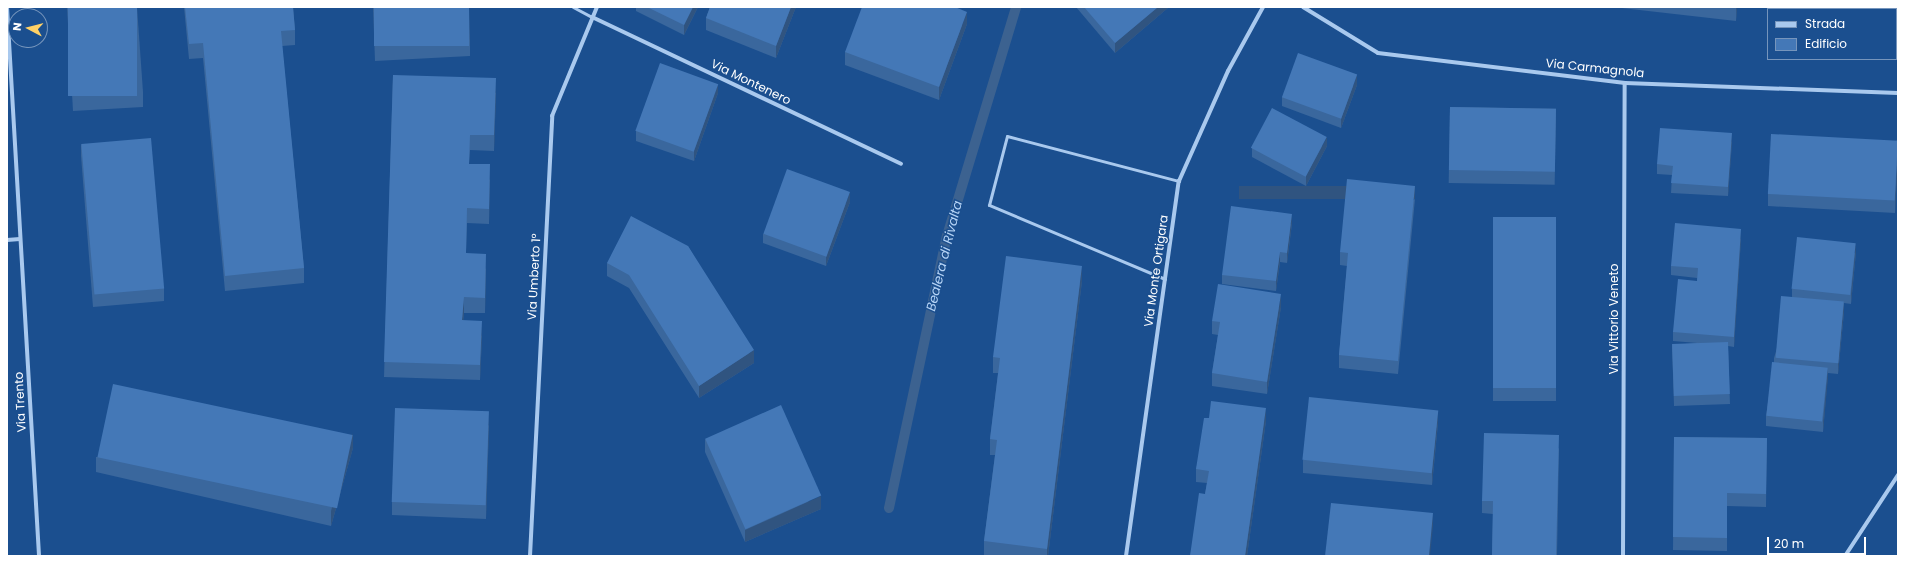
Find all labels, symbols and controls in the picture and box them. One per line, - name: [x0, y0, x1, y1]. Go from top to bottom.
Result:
- north arrow: [8, 8, 48, 48]
- legend: [1767, 8, 1897, 60]
- text: Strada: [1805, 15, 1845, 32]
- text: N: [9, 22, 26, 32]
- text: Edificio: [1805, 35, 1847, 52]
- street label: Via Montenero: [709, 56, 793, 108]
- street label: Via Carmagnola: [1545, 56, 1645, 80]
- water label: Bealera di Rivalta: [924, 199, 966, 313]
- street label: Via Monte Ortigara: [1141, 214, 1171, 328]
- street label: Via Umberto 1°: [525, 233, 543, 321]
- street label: Via Vittorio Veneto: [1607, 264, 1621, 374]
- street label: Via Trento: [11, 371, 29, 433]
- scale bar: [1769, 529, 1868, 555]
- text: 20 m: [1774, 535, 1804, 552]

